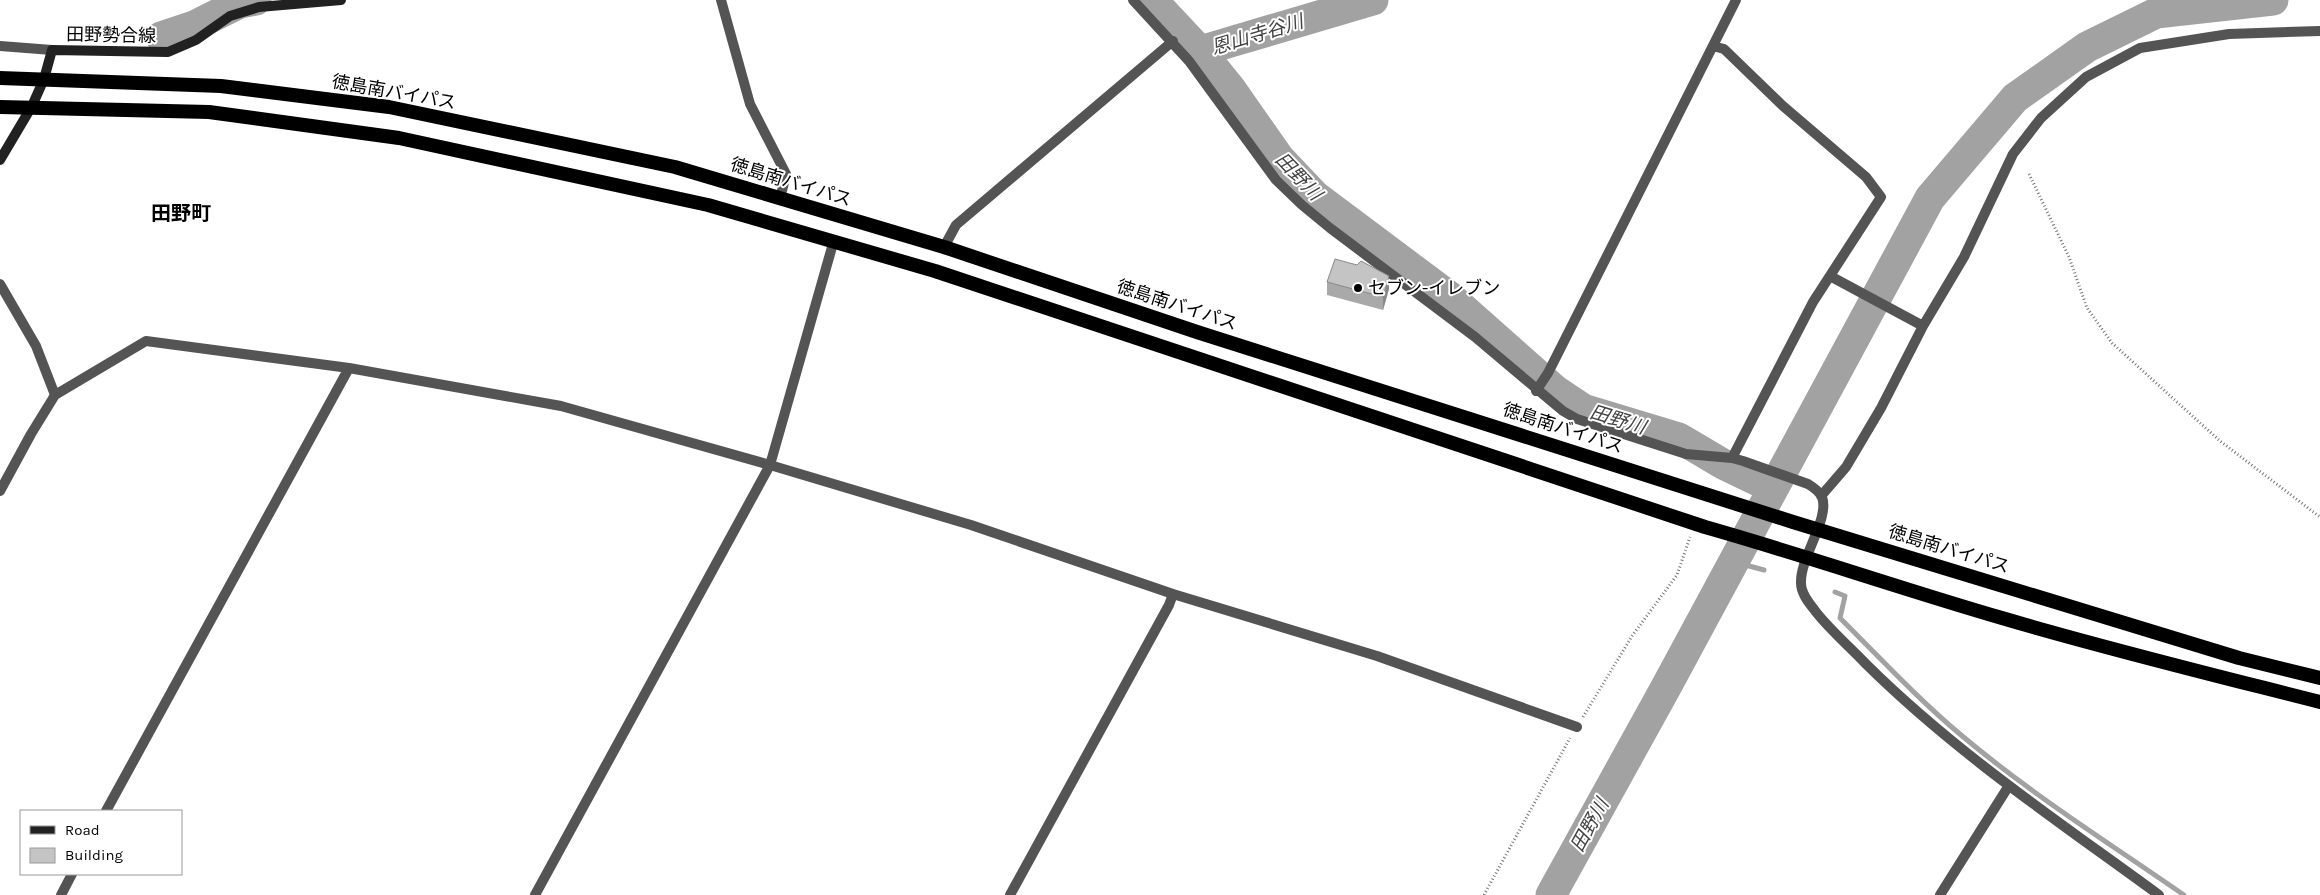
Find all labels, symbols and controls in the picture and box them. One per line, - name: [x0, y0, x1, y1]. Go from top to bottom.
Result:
- water label: 恩山寺谷川: [1209, 10, 1308, 59]
- street label: 田野勢合線: [66, 23, 156, 47]
- street label: 徳島南バイパス: [330, 70, 458, 114]
- water label: 田野川: [1271, 149, 1327, 206]
- street label: 徳島南バイパス: [728, 153, 854, 211]
- district label: 田野町: [151, 202, 211, 225]
- street label: 徳島南バイパス: [1114, 275, 1240, 335]
- place label: セブン-イレブン: [1368, 277, 1500, 299]
- marker: セブン-イレブン: [1352, 282, 1364, 294]
- street label: 徳島南バイパス: [1500, 398, 1626, 458]
- water label: 田野川: [1587, 401, 1650, 439]
- street label: 徳島南バイパス: [1886, 520, 2012, 578]
- water label: 田野川: [1566, 793, 1614, 856]
- legend: [20, 810, 182, 875]
- text: Road: [65, 821, 100, 839]
- text: Building: [65, 846, 123, 864]

